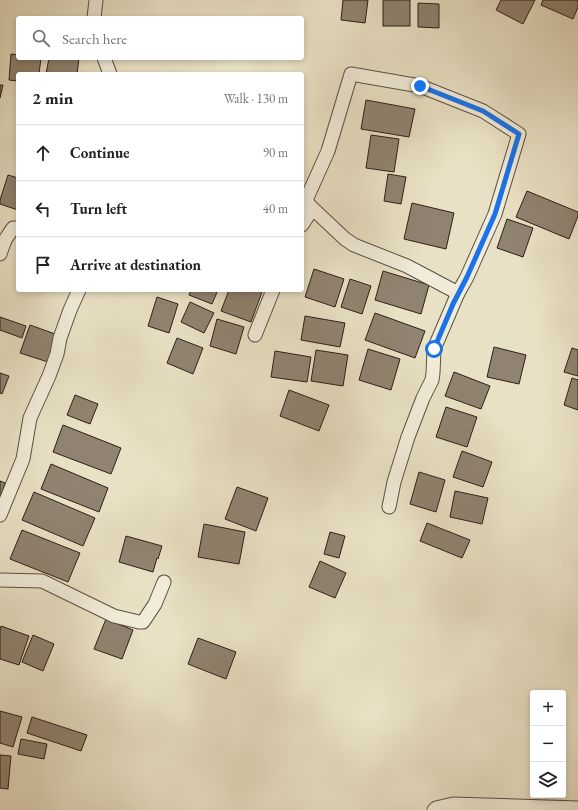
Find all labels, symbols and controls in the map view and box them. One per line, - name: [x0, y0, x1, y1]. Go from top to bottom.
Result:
- search box: [16, 16, 304, 60]
- icon: search: [30, 27, 52, 49]
- text: Search here: [62, 29, 127, 48]
- route end: [411, 77, 429, 95]
- text: 2 min: [32, 87, 73, 109]
- text: Walk · 130 m: [224, 90, 288, 107]
- icon: ahead: [32, 142, 54, 164]
- text: Continue: [70, 143, 130, 162]
- text: 90 m: [263, 144, 288, 161]
- icon: left: [32, 198, 54, 220]
- text: Turn left: [70, 199, 127, 218]
- text: 40 m: [263, 200, 288, 217]
- icon: arrive: [32, 254, 54, 276]
- text: Arrive at destination: [70, 255, 201, 274]
- route start: [425, 340, 443, 358]
- map controls: [530, 690, 566, 798]
- button: +: [530, 690, 566, 726]
- button: −: [530, 726, 566, 762]
- button: layers: [530, 762, 566, 798]

